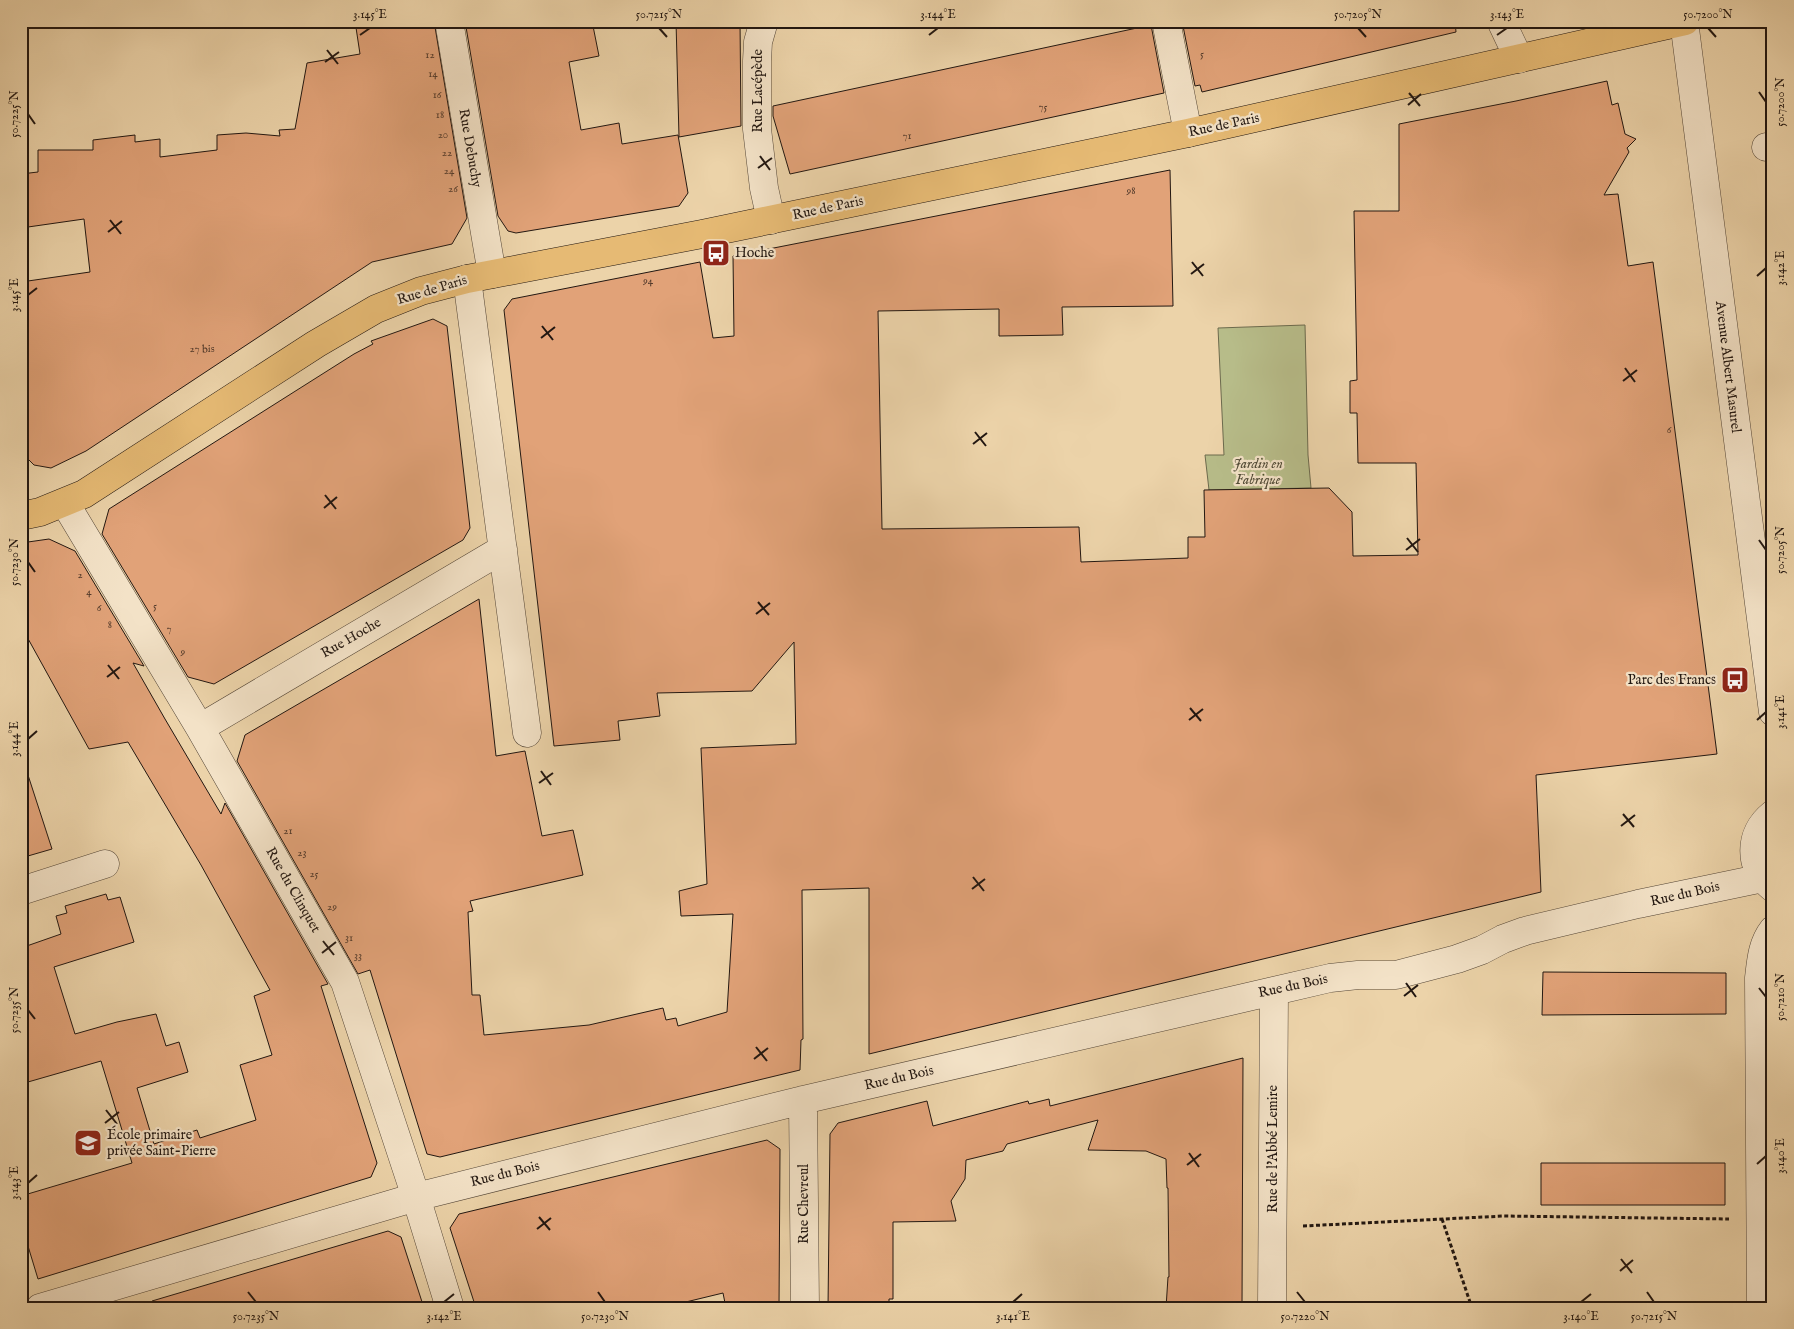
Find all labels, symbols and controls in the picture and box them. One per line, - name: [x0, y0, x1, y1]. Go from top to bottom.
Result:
- text: 3.145°E: [353, 7, 387, 22]
- text: 50.7215°N: [636, 7, 683, 22]
- text: 3.144°E: [920, 7, 956, 22]
- text: 50.7205°N: [1334, 7, 1383, 22]
- text: 3.143°E: [1490, 7, 1524, 22]
- text: 50.7200°N: [1683, 7, 1733, 22]
- house number: 5: [1200, 47, 1204, 61]
- house number: 12: [425, 48, 435, 62]
- street label: Rue Lacépède: [749, 49, 767, 133]
- house number: 14: [428, 67, 438, 81]
- text: 50.7200°N: [1773, 77, 1788, 127]
- house number: 16: [433, 88, 442, 102]
- text: 50.7225°N: [7, 90, 22, 138]
- house number: 75: [1038, 100, 1048, 114]
- street label: Rue Debuchy: [454, 107, 486, 189]
- house number: 18: [436, 108, 444, 122]
- street label: Rue de Paris: [1187, 109, 1261, 141]
- house number: 20: [438, 128, 448, 142]
- house number: 71: [902, 129, 912, 143]
- house number: 22: [442, 146, 452, 160]
- house number: 24: [444, 164, 455, 178]
- house number: 26: [448, 182, 458, 196]
- house number: 98: [1125, 184, 1136, 198]
- street label: Rue de Paris: [791, 192, 865, 224]
- bus stop icon: Hoche: [701, 238, 731, 268]
- place label: Hoche: [735, 244, 775, 262]
- text: 3.142°E: [1773, 250, 1788, 286]
- street label: Rue de Paris: [395, 271, 469, 309]
- house number: 94: [642, 274, 654, 288]
- text: 3.145°E: [7, 278, 22, 312]
- street label: Avenue Albert Masurel: [1711, 299, 1745, 434]
- house number: 27 bis: [189, 342, 215, 356]
- house number: 6: [1667, 423, 1672, 437]
- park label: Jardin en Fabrique: [1233, 455, 1283, 489]
- text: 50.7205°N: [1773, 525, 1788, 574]
- text: 50.7230°N: [7, 537, 22, 586]
- house number: 2: [77, 568, 83, 582]
- house number: 4: [86, 585, 92, 599]
- house number: 5: [153, 599, 157, 613]
- house number: 6: [97, 601, 102, 615]
- street label: Rue Hoche: [318, 613, 385, 662]
- house number: 8: [108, 618, 112, 632]
- house number: 7: [166, 622, 172, 636]
- house number: 9: [180, 645, 186, 659]
- bus stop icon: Parc des Francs: [1720, 665, 1750, 695]
- place label: Parc des Francs: [1628, 671, 1716, 689]
- text: 3.141°E: [1773, 695, 1788, 729]
- text: 3.144°E: [7, 721, 22, 757]
- house number: 21: [283, 824, 293, 838]
- street label: Rue du Clinquet: [261, 844, 325, 936]
- house number: 23: [297, 846, 307, 860]
- house number: 25: [309, 867, 319, 881]
- street label: Rue du Bois: [1649, 877, 1721, 911]
- house number: 29: [327, 900, 337, 914]
- house number: 31: [345, 931, 353, 945]
- house number: 33: [354, 949, 362, 963]
- street label: Rue du Bois: [1257, 970, 1329, 1002]
- text: 50.7210°N: [1773, 972, 1788, 1021]
- text: 50.7235°N: [7, 986, 22, 1033]
- street label: Rue du Bois: [863, 1061, 935, 1095]
- street label: Rue de l'Abbé Lemire: [1264, 1084, 1282, 1213]
- place label: École primaire privée Saint-Pierre: [107, 1125, 217, 1160]
- school or university icon: École primaire privée Saint-Pierre: [73, 1128, 103, 1158]
- text: 3.140°E: [1773, 1138, 1788, 1174]
- street label: Rue du Bois: [469, 1157, 541, 1191]
- street label: Rue Chevreul: [795, 1164, 813, 1244]
- text: 3.143°E: [7, 1166, 22, 1200]
- text: 50.7235°N: [233, 1309, 280, 1324]
- text: 3.142°E: [426, 1309, 462, 1324]
- text: 50.7230°N: [581, 1309, 630, 1324]
- text: 3.141°E: [996, 1309, 1030, 1324]
- text: 50.7220°N: [1280, 1309, 1330, 1324]
- text: 3.140°E: [1563, 1309, 1599, 1324]
- text: 50.7215°N: [1631, 1309, 1678, 1324]

